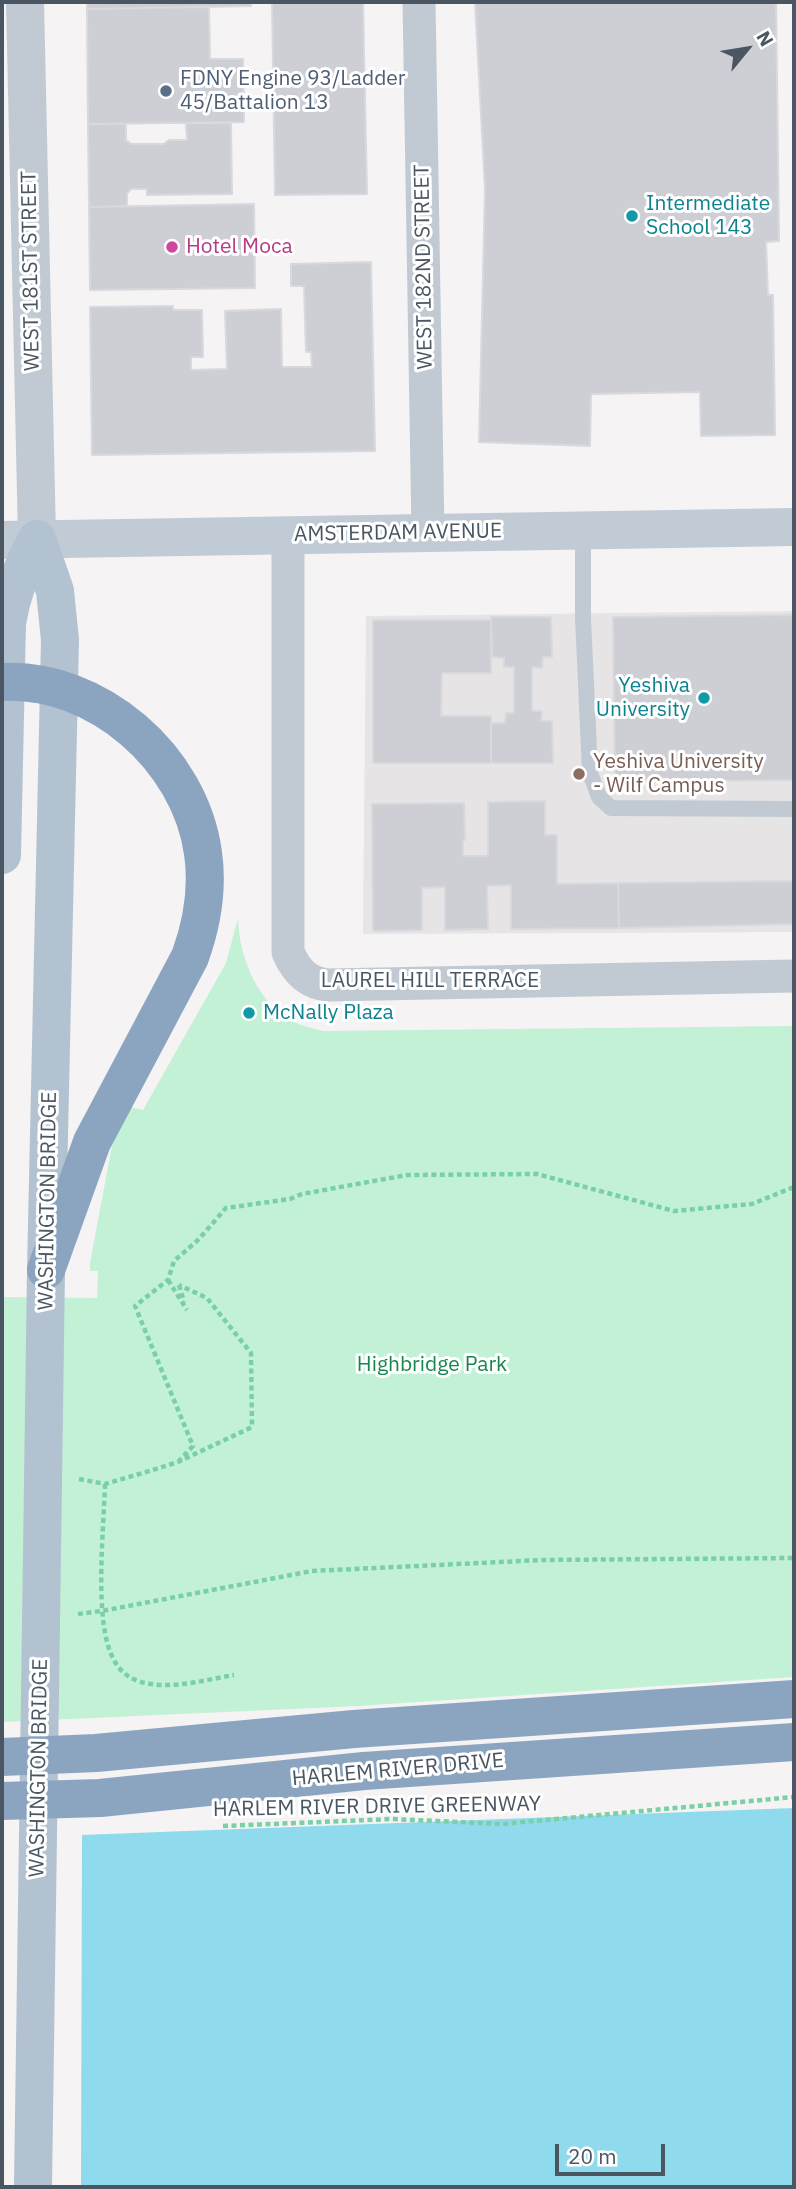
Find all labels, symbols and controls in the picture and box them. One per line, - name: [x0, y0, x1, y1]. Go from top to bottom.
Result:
- north arrow: [712, 14, 782, 84]
- text: N: [751, 27, 779, 50]
- place label: FDNY Engine 93/Ladder 45/Battalion 13: [180, 66, 406, 116]
- marker: FDNY Engine 93/Ladder 45/Battalion 13: [158, 83, 174, 99]
- street label: WEST 182ND STREET: [410, 164, 438, 370]
- street label: WEST 181ST STREET: [17, 171, 45, 371]
- place label: Intermediate School 143: [646, 191, 770, 241]
- marker: Intermediate School 143: [624, 208, 640, 224]
- place label: Hotel Moca: [186, 234, 293, 260]
- marker: Hotel Moca: [164, 239, 180, 255]
- street label: AMSTERDAM AVENUE: [294, 519, 502, 547]
- place label: Yeshiva University: [596, 673, 690, 723]
- marker: Yeshiva University: [696, 690, 712, 706]
- place label: Yeshiva University - Wilf Campus: [593, 749, 764, 799]
- marker: Yeshiva University - Wilf Campus: [571, 766, 587, 782]
- street label: LAUREL HILL TERRACE: [321, 968, 539, 994]
- place label: McNally Plaza: [263, 1000, 394, 1026]
- marker: McNally Plaza: [241, 1005, 257, 1021]
- street label: WASHINGTON BRIDGE: [33, 1091, 63, 1311]
- park label: Highbridge Park: [357, 1352, 507, 1378]
- street label: WASHINGTON BRIDGE: [24, 1658, 54, 1878]
- street label: HARLEM RIVER DRIVE: [291, 1748, 505, 1792]
- street label: HARLEM RIVER DRIVE GREENWAY: [213, 1792, 541, 1822]
- scale bar: [558, 2130, 668, 2174]
- text: 20 m: [568, 2142, 617, 2170]

